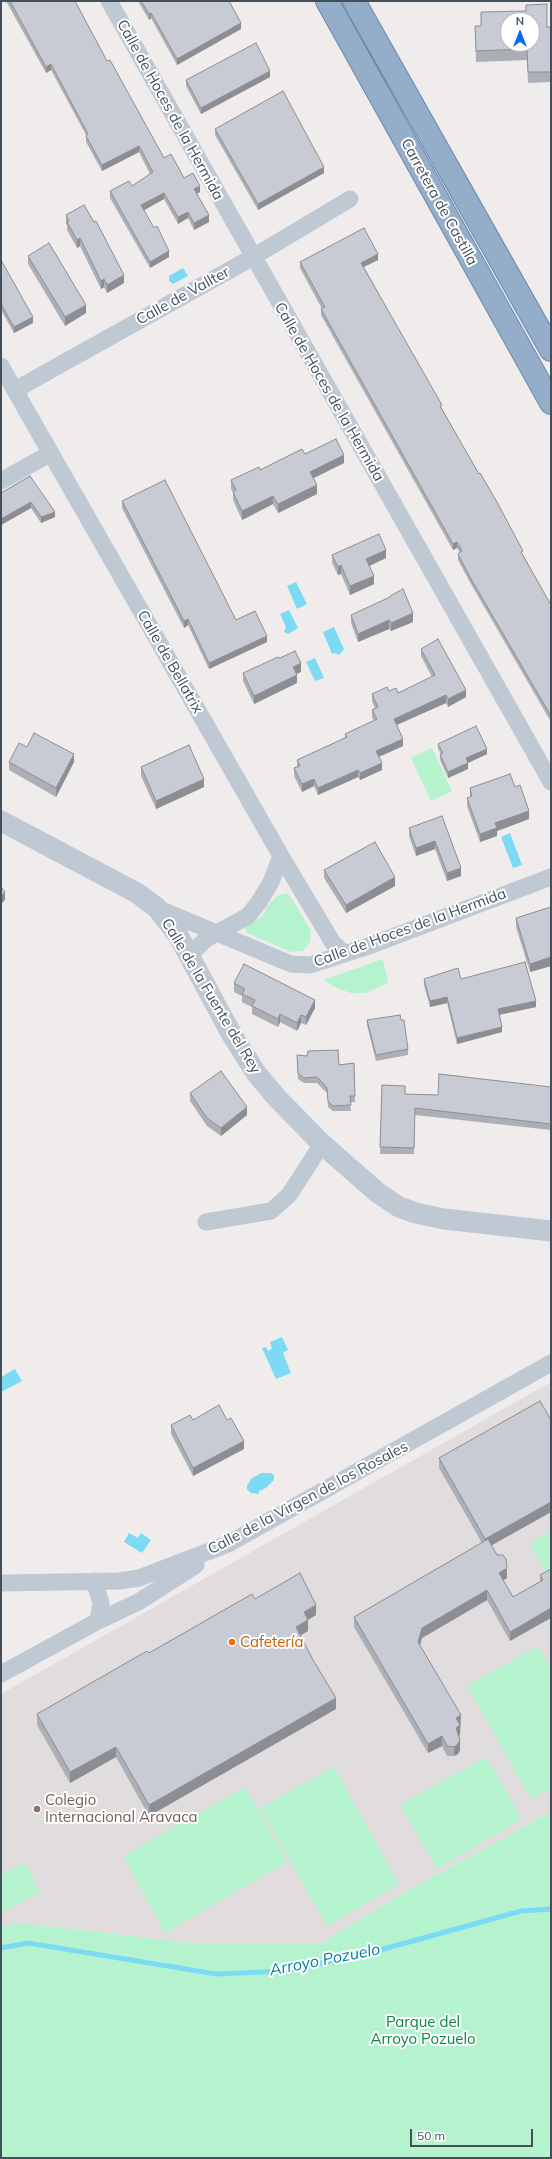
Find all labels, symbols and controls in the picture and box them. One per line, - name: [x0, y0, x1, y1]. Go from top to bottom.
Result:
- north arrow: [500, 12, 540, 52]
- text: N: [516, 14, 524, 28]
- street label: Calle de Hoces de la Hermida: [113, 17, 227, 203]
- street label: Carretera de Castilla: [397, 136, 481, 268]
- street label: Calle de Vallter: [133, 263, 233, 329]
- street label: Calle de Hoces de la Hermida: [270, 299, 388, 485]
- street label: Calle de Bellatrix: [133, 607, 207, 717]
- street label: Calle de Hoces de la Hermida: [311, 885, 509, 971]
- street label: Calle de la Fuente del Rey: [158, 915, 264, 1077]
- street label: Calle de la Virgen de los Rosales: [205, 1437, 411, 1559]
- place label: Cafetería: [240, 1633, 303, 1651]
- marker: Cafetería: [227, 1637, 237, 1647]
- place label: Colegio Internacional Aravaca: [45, 1791, 198, 1826]
- marker: Colegio Internacional Aravaca: [32, 1804, 42, 1814]
- water label: Arroyo Pozuelo: [268, 1940, 382, 1980]
- park label: Parque del Arroyo Pozuelo: [370, 2013, 476, 2048]
- scale bar: [412, 2121, 535, 2147]
- text: 50 m: [417, 2128, 445, 2143]

